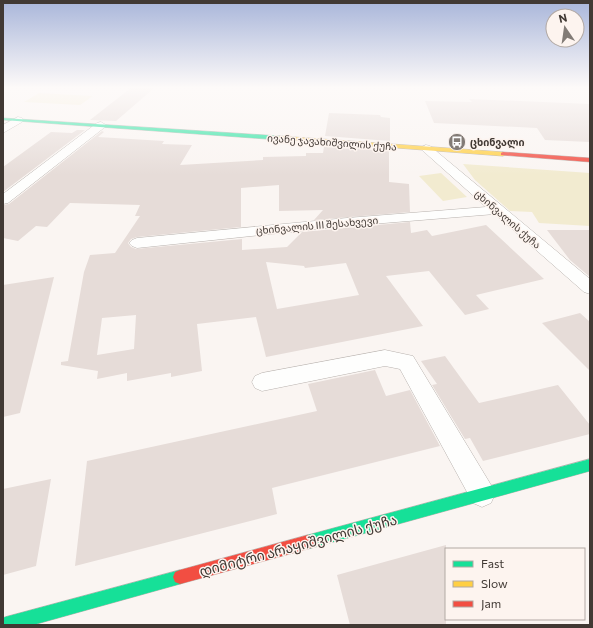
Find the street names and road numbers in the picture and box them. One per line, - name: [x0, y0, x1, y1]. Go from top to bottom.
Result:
- street label: ივანე ჯავახიშვილის ქუჩა: [267, 131, 397, 154]
- street label: ცხინვალის ქუჩა: [472, 187, 543, 252]
- street label: ცხინვალის III შესახვევი: [255, 214, 379, 237]
- street label: დიმიტრი არაყიშვილის ქუჩა: [197, 510, 399, 581]

